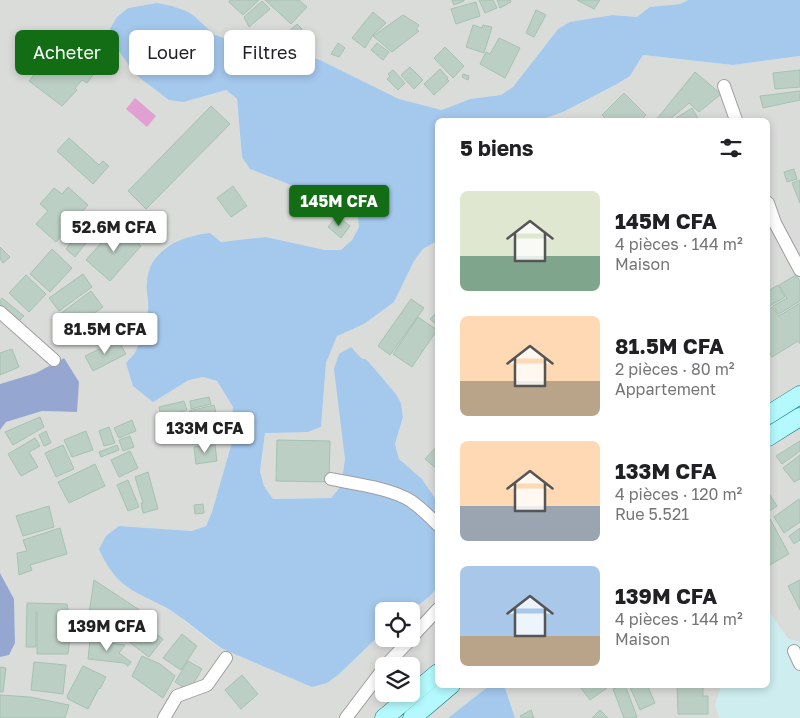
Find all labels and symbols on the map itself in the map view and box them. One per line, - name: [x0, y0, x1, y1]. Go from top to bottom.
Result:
- pin: 145M CFA: [287, 184, 391, 227]
- pin: 52.6M CFA: [57, 210, 171, 253]
- pin: 81.5M CFA: [48, 312, 162, 355]
- pin: 133M CFA: [153, 412, 257, 454]
- pin: 139M CFA: [55, 610, 159, 652]

